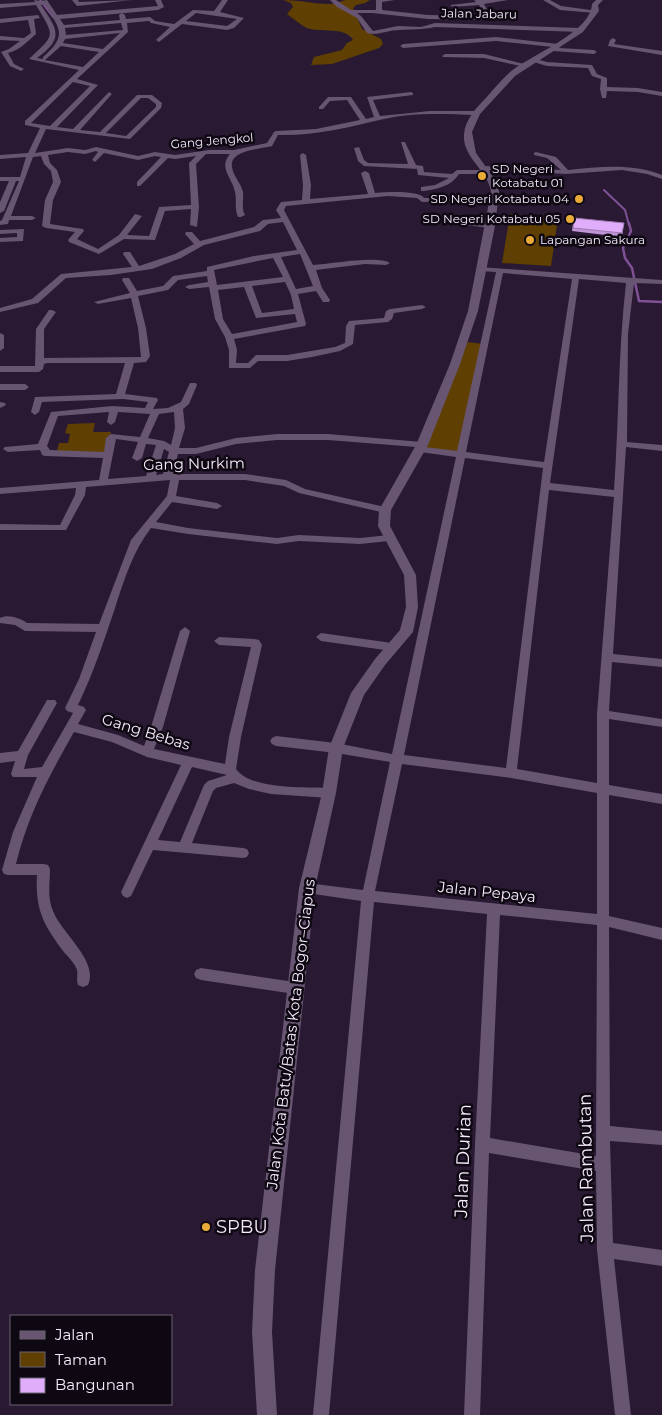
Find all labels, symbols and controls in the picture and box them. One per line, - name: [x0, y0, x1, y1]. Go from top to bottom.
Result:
- street label: Jalan Jabaru: [440, 5, 517, 22]
- street label: Gang Jengkol: [170, 129, 254, 152]
- place label: SD Negeri Kotabatu 01: [492, 161, 563, 190]
- marker: SD Negeri Kotabatu 01: [476, 170, 488, 182]
- place label: SD Negeri Kotabatu 04: [430, 191, 569, 206]
- marker: SD Negeri Kotabatu 04: [573, 193, 585, 205]
- place label: SD Negeri Kotabatu 05: [423, 211, 560, 226]
- marker: SD Negeri Kotabatu 05: [564, 213, 576, 225]
- place label: Lapangan Sakura: [540, 232, 645, 247]
- marker: Lapangan Sakura: [524, 234, 536, 246]
- street label: Gang Nurkim: [143, 453, 245, 474]
- street label: Gang Bebas: [100, 709, 193, 754]
- street label: Jalan Pepaya: [436, 877, 537, 906]
- street label: Jalan Kota Batu/Batas Kota Bogor–Ciapus: [262, 878, 319, 1191]
- street label: Jalan Rambutan: [574, 1093, 598, 1244]
- street label: Jalan Durian: [450, 1104, 476, 1219]
- place label: SPBU: [216, 1216, 268, 1238]
- marker: SPBU: [200, 1221, 212, 1233]
- legend: [10, 1315, 172, 1405]
- text: Jalan: [54, 1325, 94, 1344]
- text: Taman: [55, 1350, 107, 1369]
- text: Bangunan: [55, 1375, 135, 1394]

